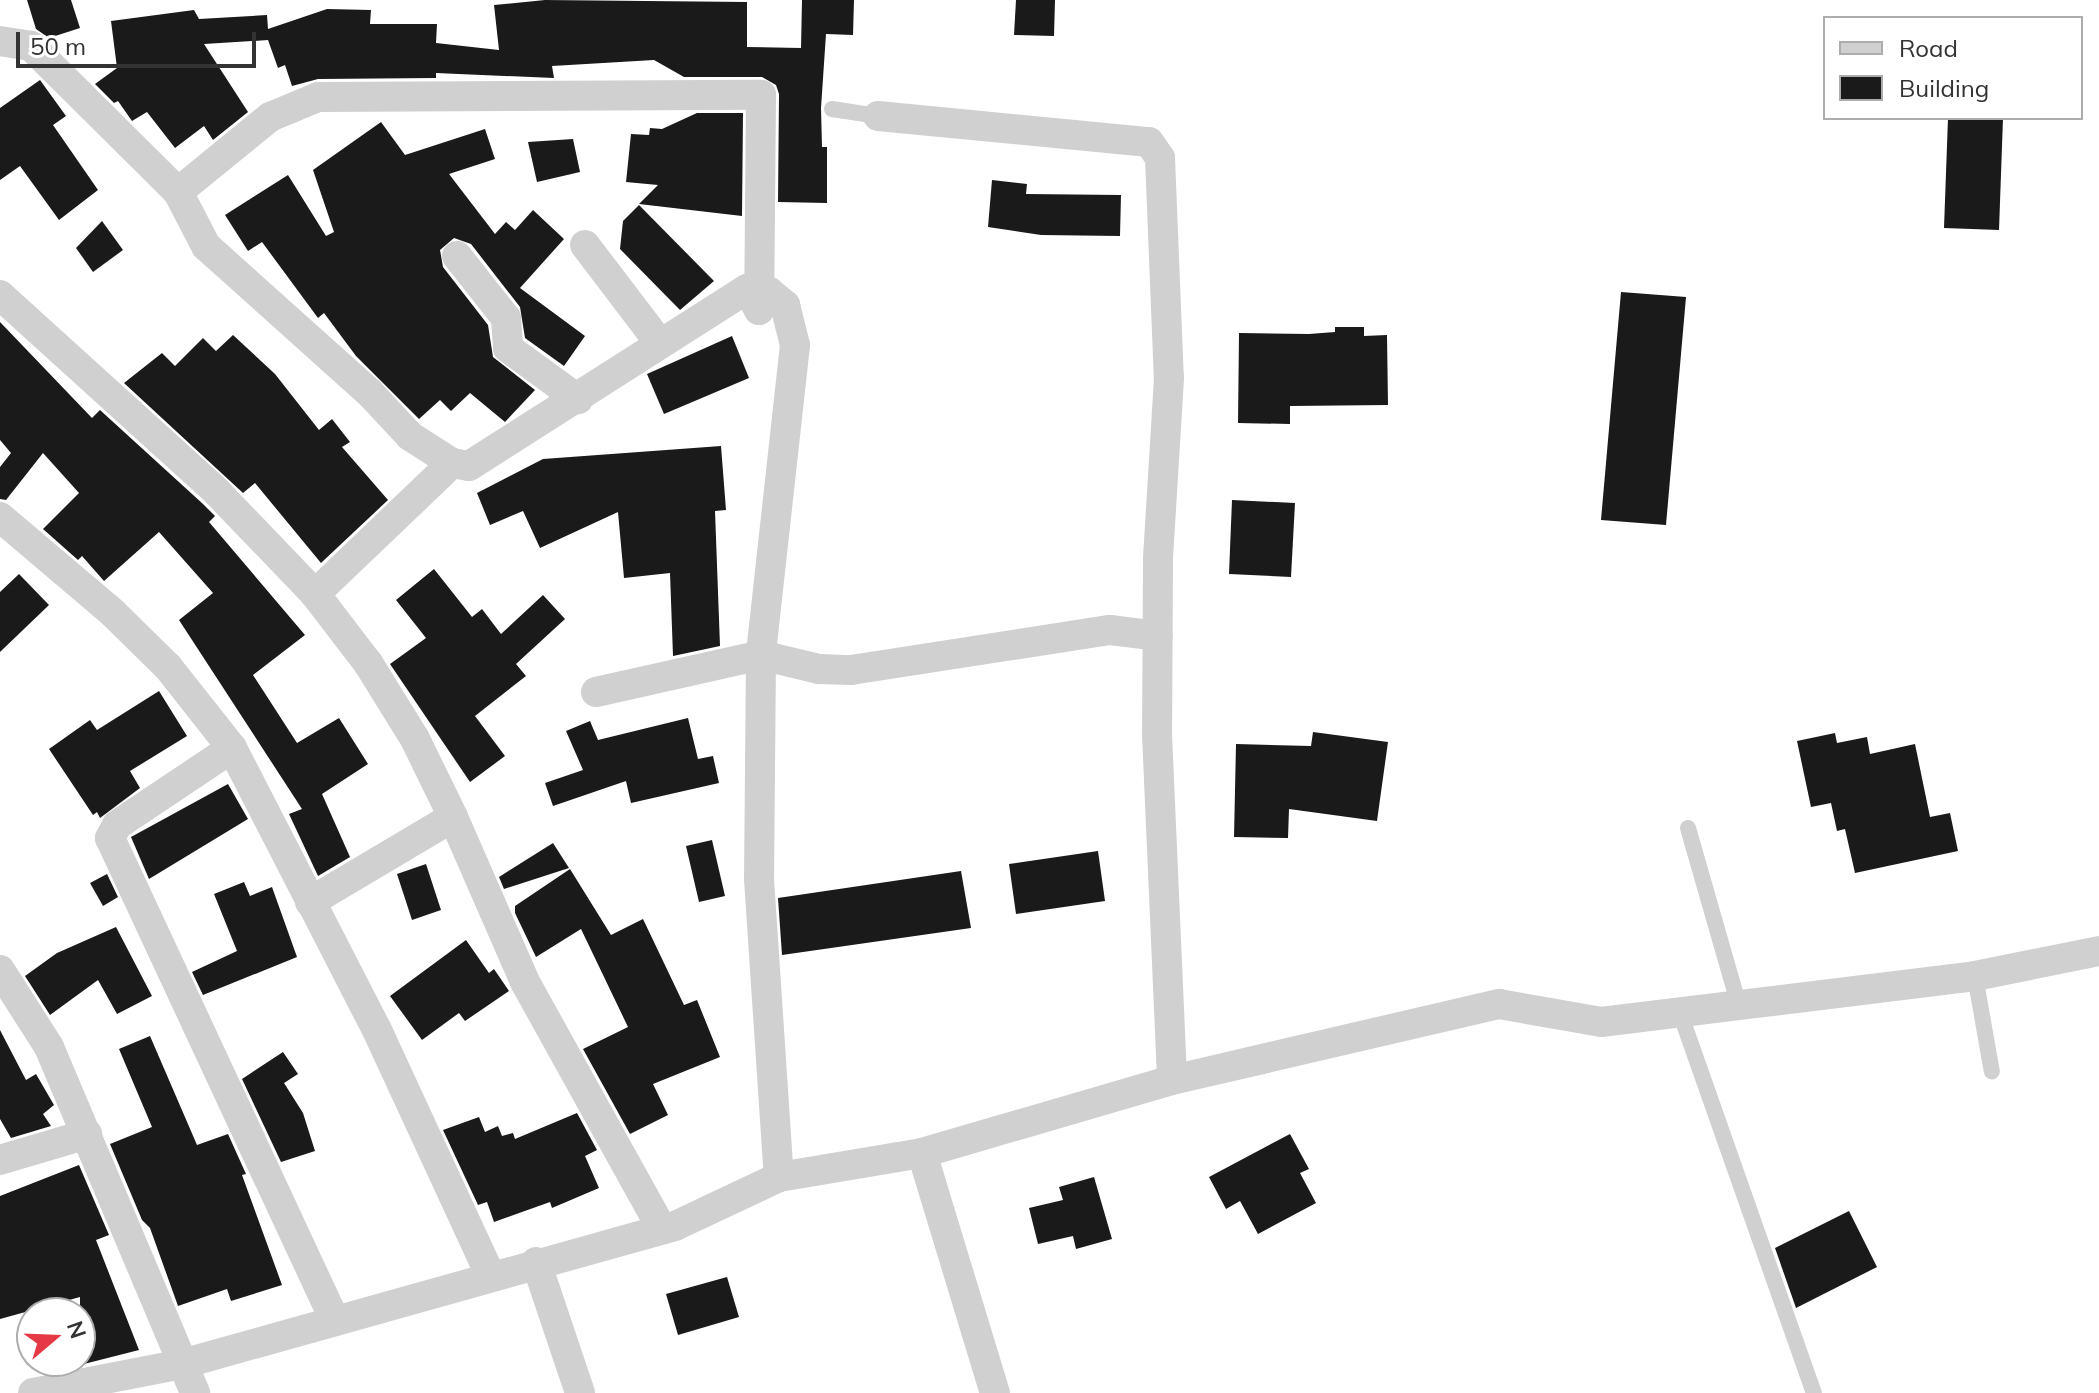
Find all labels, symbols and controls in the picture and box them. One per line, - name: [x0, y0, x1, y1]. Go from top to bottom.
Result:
- scale bar: [20, 16, 260, 66]
- legend: [1823, 16, 2083, 120]
- text: 50 m: [30, 31, 86, 61]
- text: Road: [1899, 33, 1958, 63]
- text: Building: [1899, 73, 1989, 103]
- north arrow: [16, 1297, 96, 1377]
- text: N: [61, 1317, 93, 1342]

